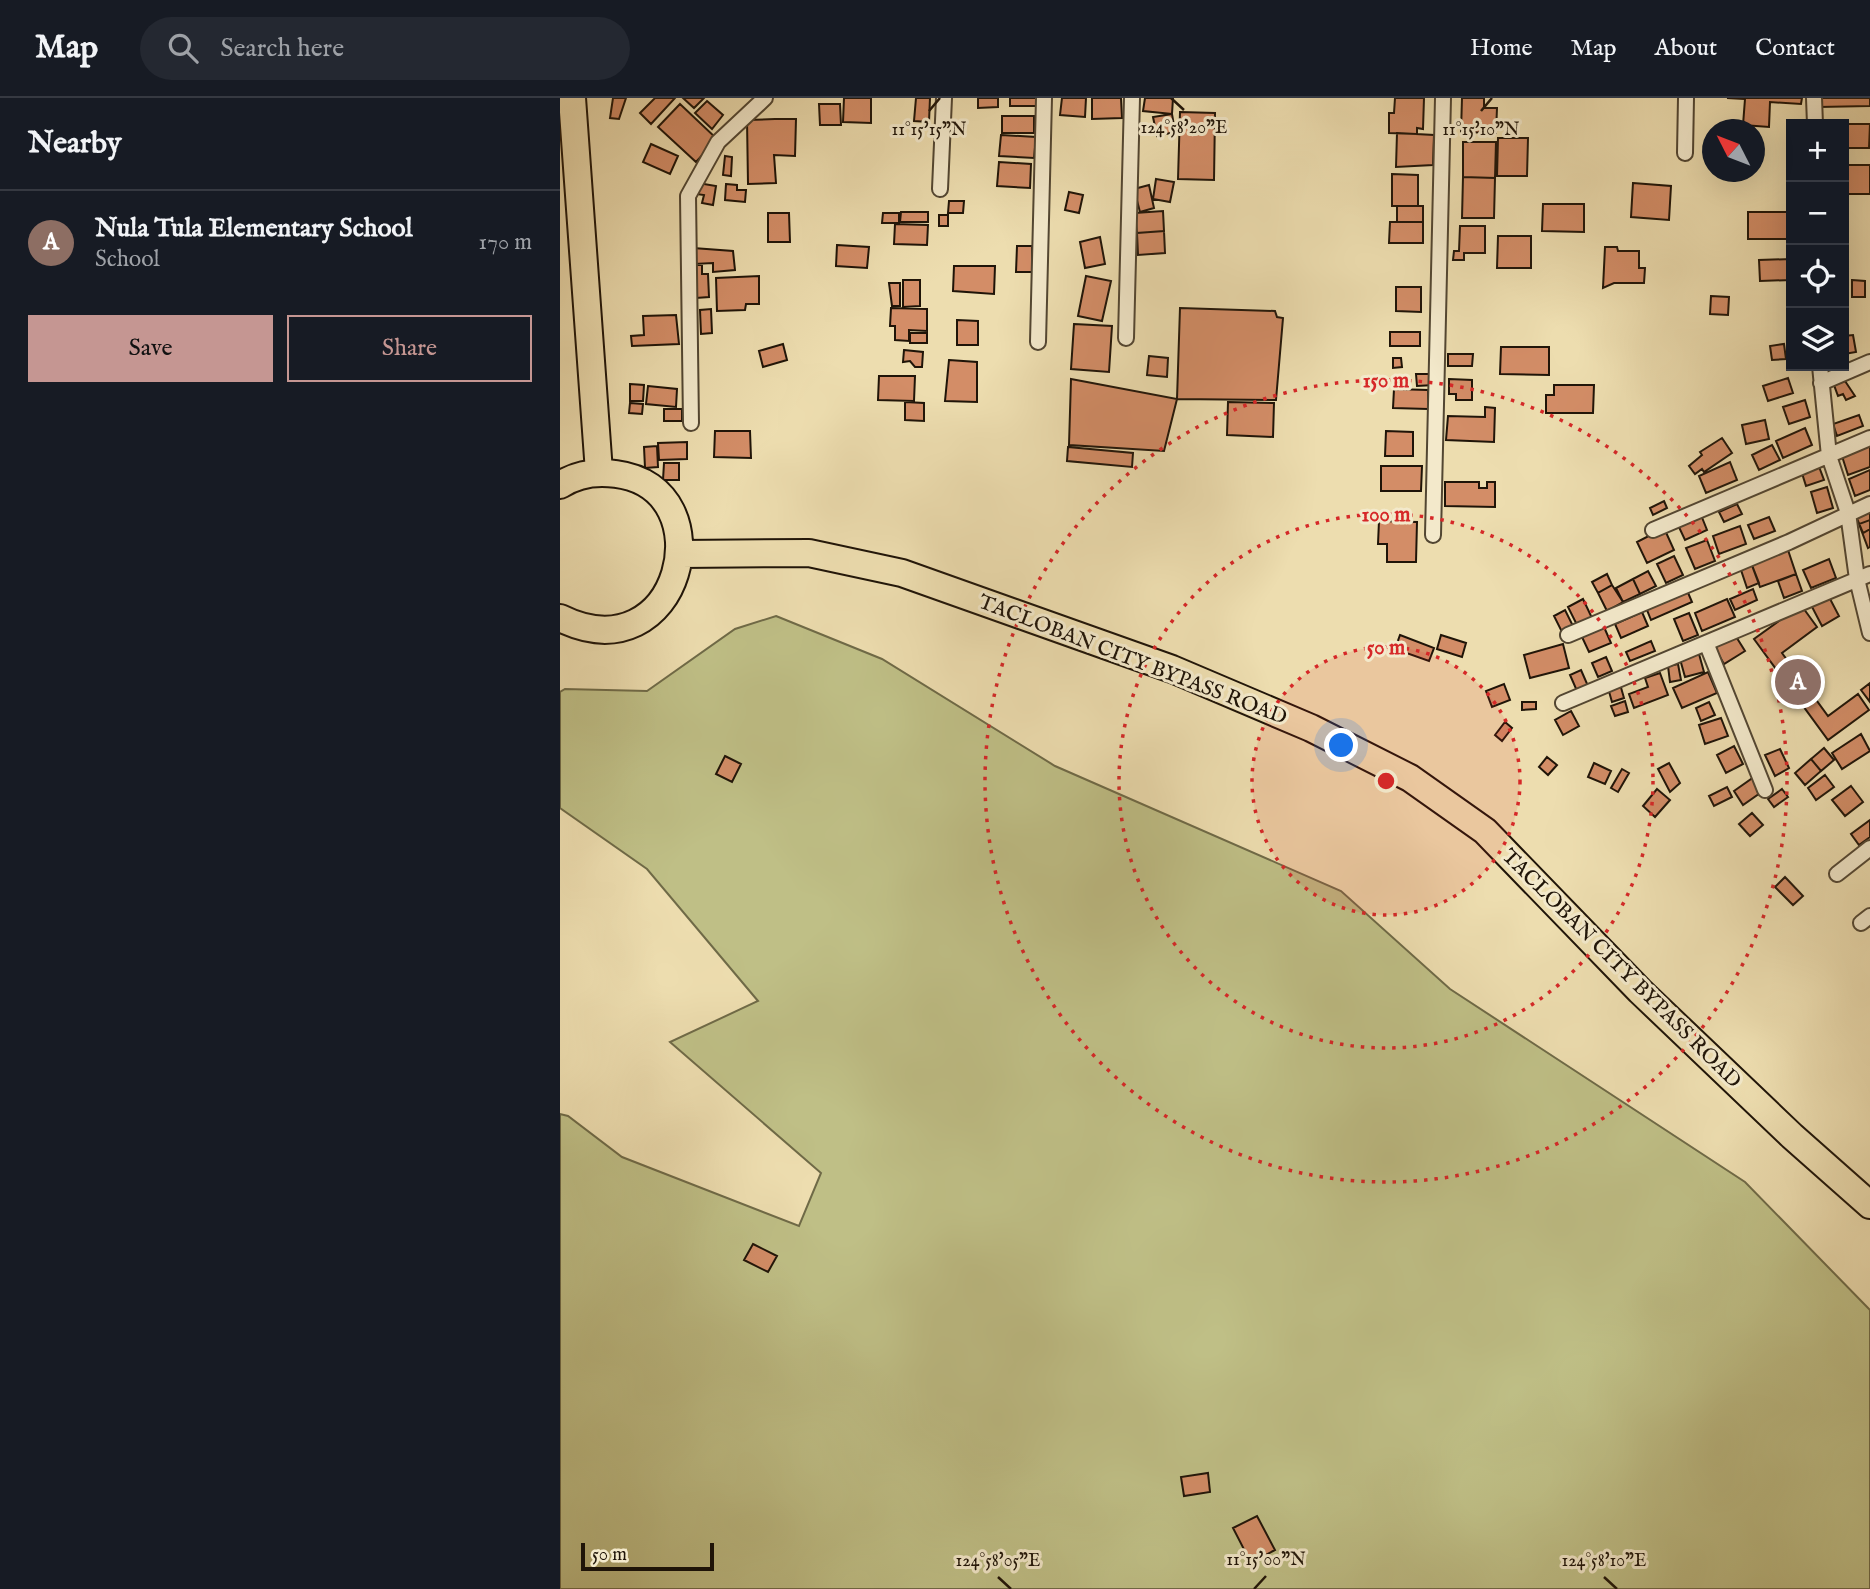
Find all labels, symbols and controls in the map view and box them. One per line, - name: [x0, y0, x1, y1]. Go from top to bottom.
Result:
- search box: [140, 17, 630, 80]
- text: Map: [35, 27, 98, 69]
- icon: search: [164, 29, 202, 67]
- text: Search here: [220, 32, 344, 65]
- text: Home: [1470, 33, 1533, 64]
- text: Map: [1571, 33, 1617, 64]
- text: About: [1655, 33, 1717, 64]
- text: Contact: [1755, 33, 1835, 64]
- text: 124°58'20"E: [1141, 117, 1227, 140]
- text: 11°15'15"N: [891, 119, 967, 142]
- text: 11°15'10"N: [1442, 119, 1520, 142]
- north arrow: [1702, 119, 1765, 182]
- map controls: [1786, 119, 1849, 371]
- button: +: [1786, 119, 1849, 182]
- text: Nearby: [28, 125, 121, 163]
- button: −: [1786, 182, 1849, 245]
- text: Nula Tula Elementary School: [95, 212, 413, 245]
- text: A: [43, 228, 59, 257]
- text: 170 m: [479, 228, 532, 257]
- text: School: [95, 245, 160, 274]
- button: locate: [1786, 245, 1849, 308]
- button: layers: [1786, 308, 1849, 371]
- button: Save: [28, 315, 273, 382]
- button: Share: [287, 315, 532, 382]
- text: 150 m: [1363, 368, 1410, 395]
- text: 100 m: [1361, 502, 1411, 529]
- street label: TACLOBAN CITY BYPASS ROAD: [974, 589, 1291, 732]
- text: 50 m: [1367, 635, 1406, 662]
- pin: A: [1775, 656, 1821, 708]
- your location: [1324, 728, 1358, 762]
- centre of rings: [1374, 769, 1398, 793]
- street label: TACLOBAN CITY BYPASS ROAD: [1495, 843, 1747, 1095]
- scale bar: [581, 1540, 714, 1572]
- text: 50 m: [592, 1543, 627, 1567]
- text: 11°15'00"N: [1226, 1549, 1306, 1572]
- text: 124°58'05"E: [956, 1550, 1041, 1573]
- text: 124°58'10"E: [1561, 1550, 1647, 1573]

